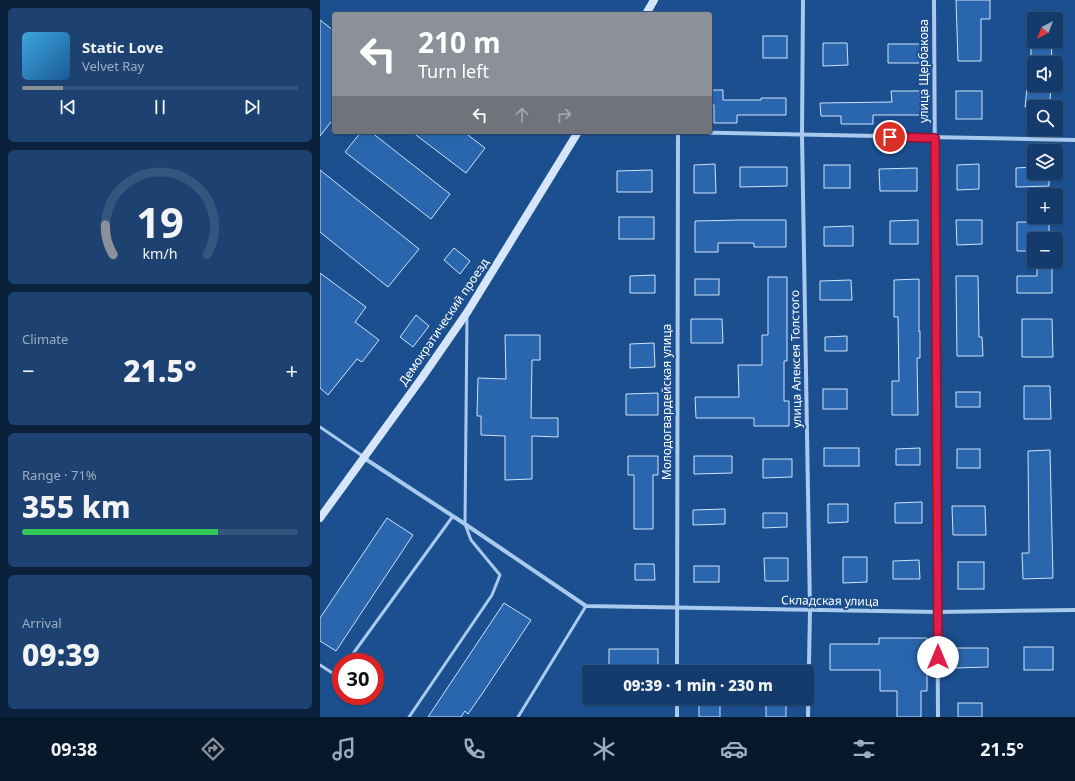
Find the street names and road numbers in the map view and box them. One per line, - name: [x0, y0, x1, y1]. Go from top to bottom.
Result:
- street label: улица Щербакова: [915, 19, 932, 123]
- street label: Демократический проезд: [394, 254, 493, 389]
- street label: улица Алексея Толстого: [786, 290, 805, 428]
- street label: Молодогвардейская улица: [658, 324, 675, 480]
- street label: Складская улица: [781, 591, 879, 610]

